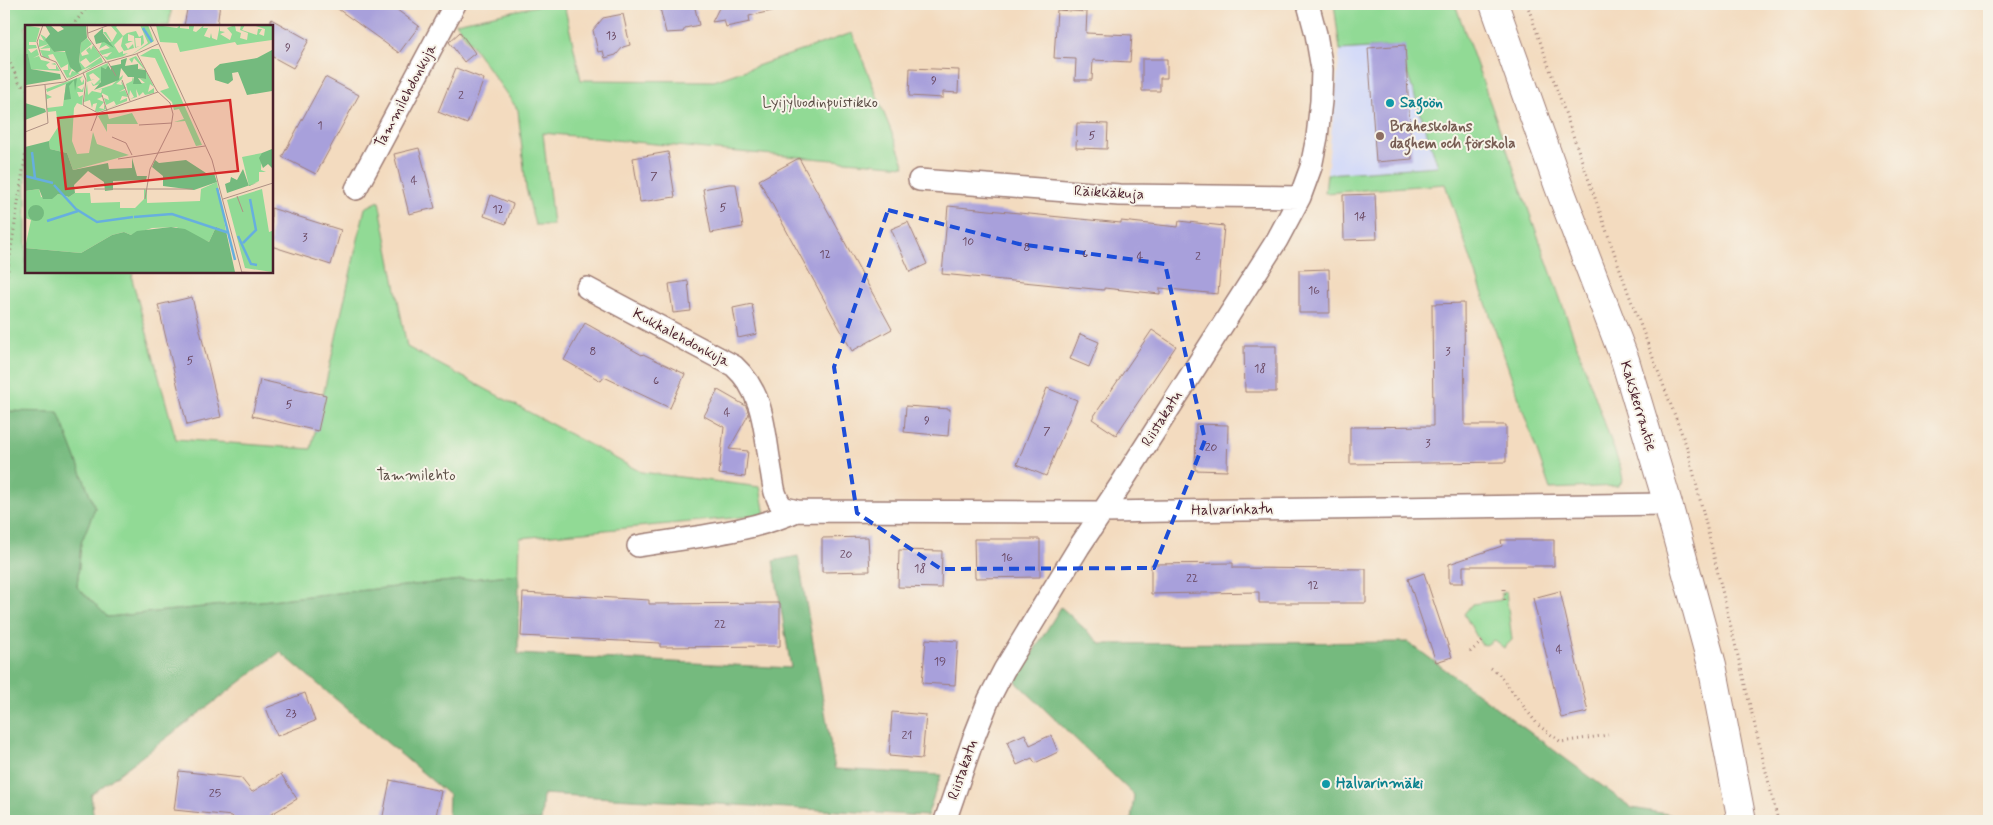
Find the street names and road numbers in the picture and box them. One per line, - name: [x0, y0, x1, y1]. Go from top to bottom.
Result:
- street label: Tammilehdonkuja: [370, 40, 442, 151]
- street label: Räikkäkuja: [1073, 181, 1145, 205]
- street label: Kukkalehdonkuja: [629, 304, 734, 373]
- street label: Kakskerrantie: [1615, 358, 1661, 454]
- street label: Riistakatu: [1137, 387, 1187, 451]
- street label: Halvarinkatu: [1191, 499, 1273, 521]
- street label: Riistakatu: [943, 737, 983, 803]

